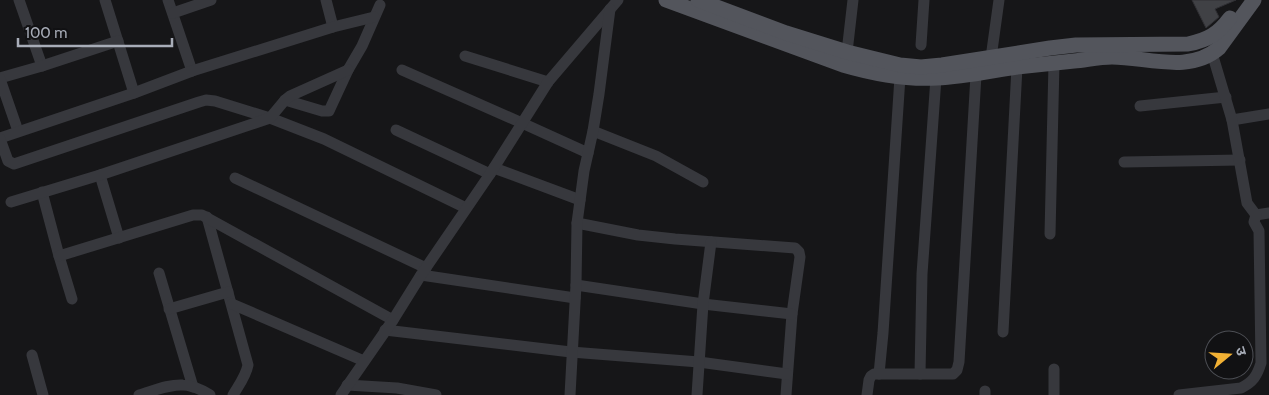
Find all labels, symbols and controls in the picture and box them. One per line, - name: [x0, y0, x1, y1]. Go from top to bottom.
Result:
- scale bar: [18, 15, 171, 47]
- text: 100 m: [25, 24, 67, 42]
- north arrow: [1204, 330, 1254, 380]
- text: उ: [1232, 344, 1251, 358]

